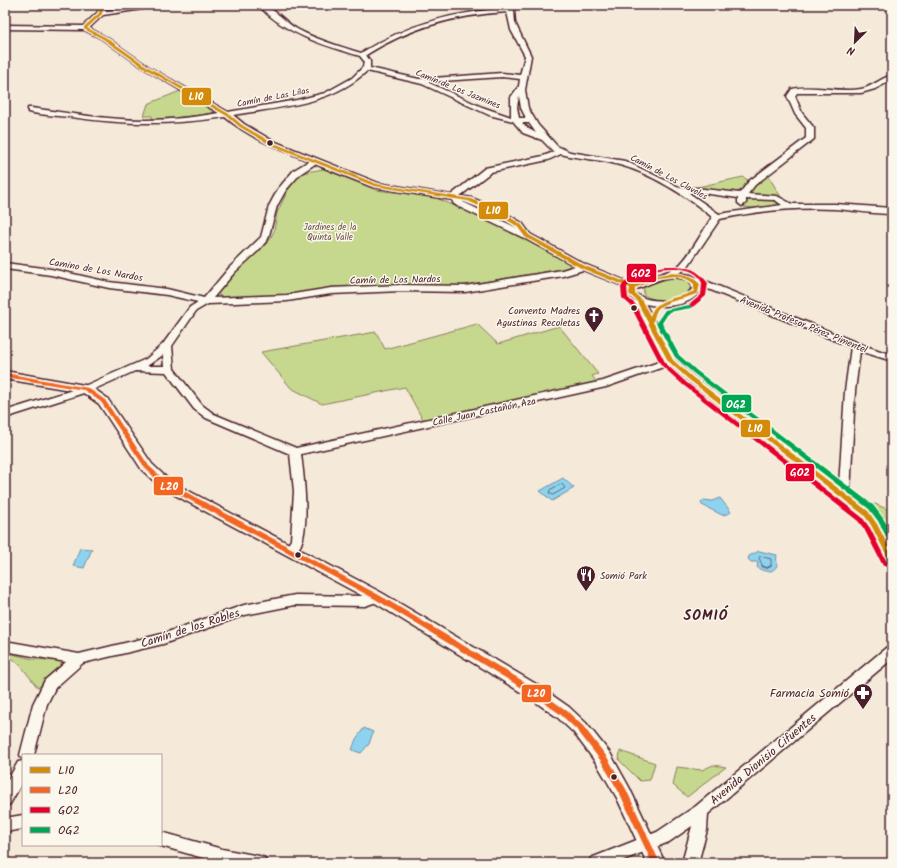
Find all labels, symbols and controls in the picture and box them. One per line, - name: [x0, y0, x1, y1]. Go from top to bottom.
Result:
- north arrow: [835, 22, 875, 62]
- text: N: [844, 41, 858, 60]
- street label: Camín de Los Jazmines: [413, 66, 503, 113]
- street label: Camín de Las Lilas: [236, 83, 311, 112]
- line badge: L10: [181, 87, 212, 106]
- text: L10: [189, 88, 204, 106]
- unlabelled marker: [265, 138, 275, 148]
- street label: Camín de Los Claveles: [627, 151, 710, 204]
- line badge: L10: [478, 201, 509, 220]
- text: L10: [486, 202, 501, 220]
- park label: Jardines de la Quinta Valle: [304, 220, 356, 245]
- street label: Camino de Los Nardos: [48, 254, 145, 286]
- line badge: GO2: [626, 263, 657, 283]
- text: GO2: [631, 265, 651, 283]
- street label: Camín de Los Nardos: [350, 271, 441, 289]
- street label: Avenida Profesor Pérez Pimentel: [737, 292, 870, 358]
- place label: Convento Madres Agustinas Recoletas: [496, 303, 581, 331]
- unlabelled marker: [629, 303, 639, 313]
- church icon: Convento Madres Agustinas Recoletas: [583, 305, 605, 333]
- street label: Calle Juan Castañón Aza: [431, 393, 538, 431]
- line badge: OG2: [721, 394, 752, 413]
- text: OG2: [726, 396, 746, 414]
- line badge: L10: [740, 419, 771, 438]
- text: L10: [748, 420, 763, 438]
- line badge: GO2: [785, 463, 815, 482]
- text: GO2: [790, 464, 810, 482]
- line badge: L20: [153, 476, 184, 496]
- text: L20: [160, 478, 178, 496]
- unlabelled marker: [293, 550, 303, 560]
- restaurant icon: Somió Park: [575, 564, 597, 592]
- place label: Somió Park: [600, 568, 647, 584]
- street label: Camín de los Robles: [138, 604, 242, 653]
- district label: SOMIÓ: [684, 605, 729, 627]
- pharmacy icon: Farmacia Somió: [852, 682, 874, 710]
- line badge: L20: [521, 684, 552, 703]
- place label: Farmacia Somió: [770, 684, 850, 703]
- text: L20: [527, 685, 545, 703]
- street label: Avenida Dionisio Cifuentes: [706, 709, 821, 810]
- legend: [22, 754, 162, 846]
- text: L10: [58, 761, 74, 780]
- unlabelled marker: [609, 772, 619, 782]
- text: L20: [58, 781, 78, 800]
- text: GO2: [58, 801, 80, 820]
- text: OG2: [58, 821, 80, 840]

